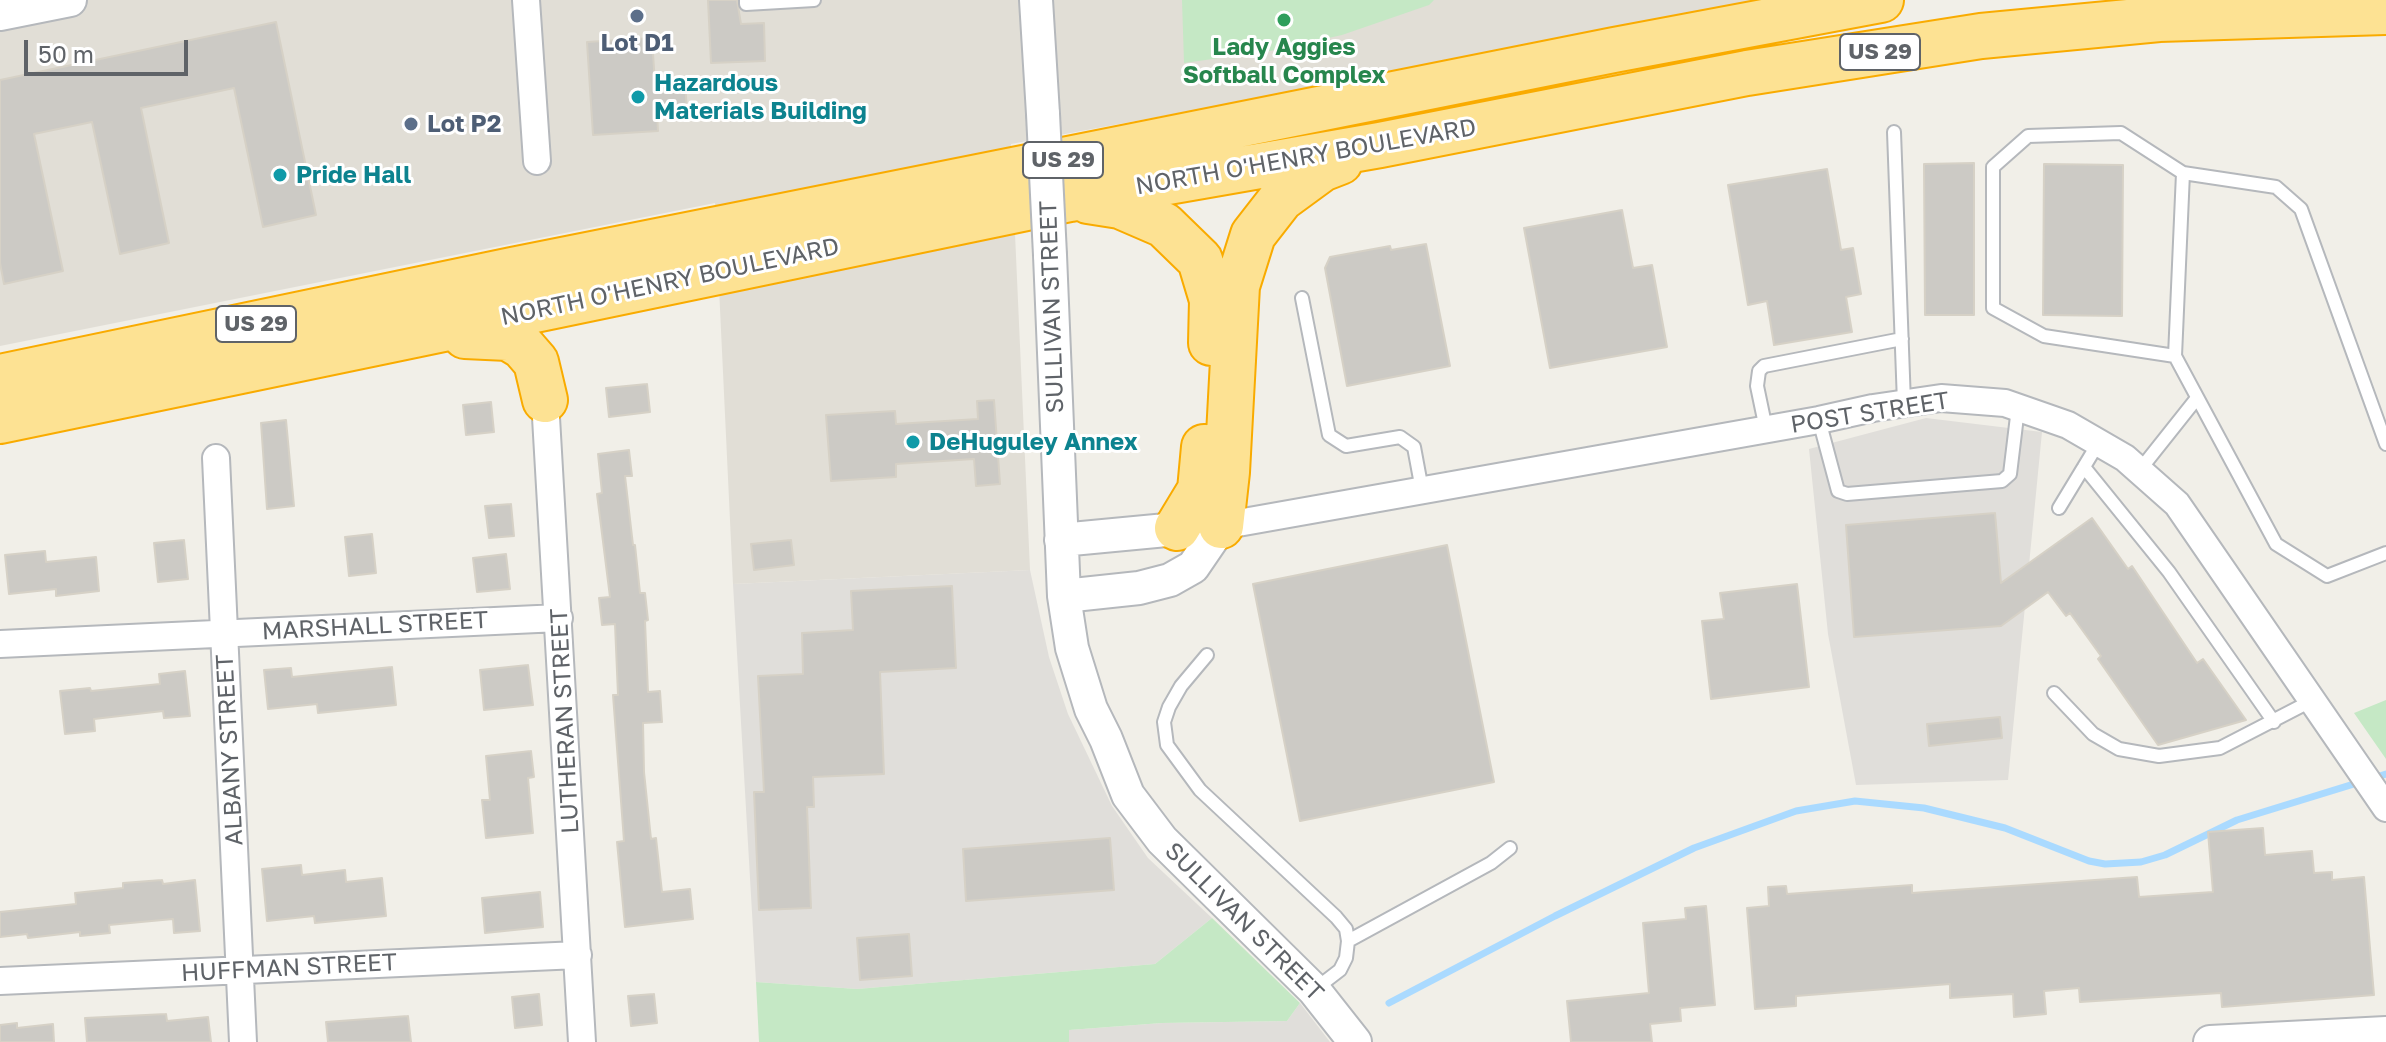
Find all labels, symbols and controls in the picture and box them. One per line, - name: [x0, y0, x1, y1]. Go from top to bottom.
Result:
- marker: Lot D1: [628, 7, 646, 25]
- marker: Lady Aggies Softball Complex: [1275, 11, 1293, 29]
- scale bar: [28, 24, 192, 74]
- place label: Lot D1: [600, 29, 674, 57]
- place label: Lady Aggies Softball Complex: [1183, 33, 1385, 89]
- road number: US 29: [1840, 34, 1920, 70]
- text: 50 m: [38, 39, 94, 68]
- place label: Hazardous Materials Building: [654, 69, 867, 125]
- marker: Hazardous Materials Building: [629, 88, 647, 106]
- place label: Lot P2: [427, 110, 501, 138]
- street label: NORTH O'HENRY BOULEVARD: [1134, 113, 1478, 201]
- marker: Lot P2: [402, 115, 420, 133]
- road number: US 29: [1023, 142, 1103, 178]
- place label: Pride Hall: [296, 161, 411, 189]
- marker: Pride Hall: [271, 166, 289, 184]
- street label: SULLIVAN STREET: [1034, 200, 1070, 414]
- street label: NORTH O'HENRY BOULEVARD: [498, 232, 842, 332]
- road number: US 29: [216, 306, 296, 342]
- street label: POST STREET: [1789, 386, 1951, 440]
- place label: DeHuguley Annex: [929, 428, 1138, 456]
- marker: DeHuguley Annex: [904, 433, 922, 451]
- street label: MARSHALL STREET: [261, 606, 489, 646]
- street label: LUTHERAN STREET: [545, 608, 585, 834]
- street label: ALBANY STREET: [211, 653, 249, 847]
- street label: SULLIVAN STREET: [1159, 837, 1329, 1007]
- street label: HUFFMAN STREET: [180, 948, 398, 988]

